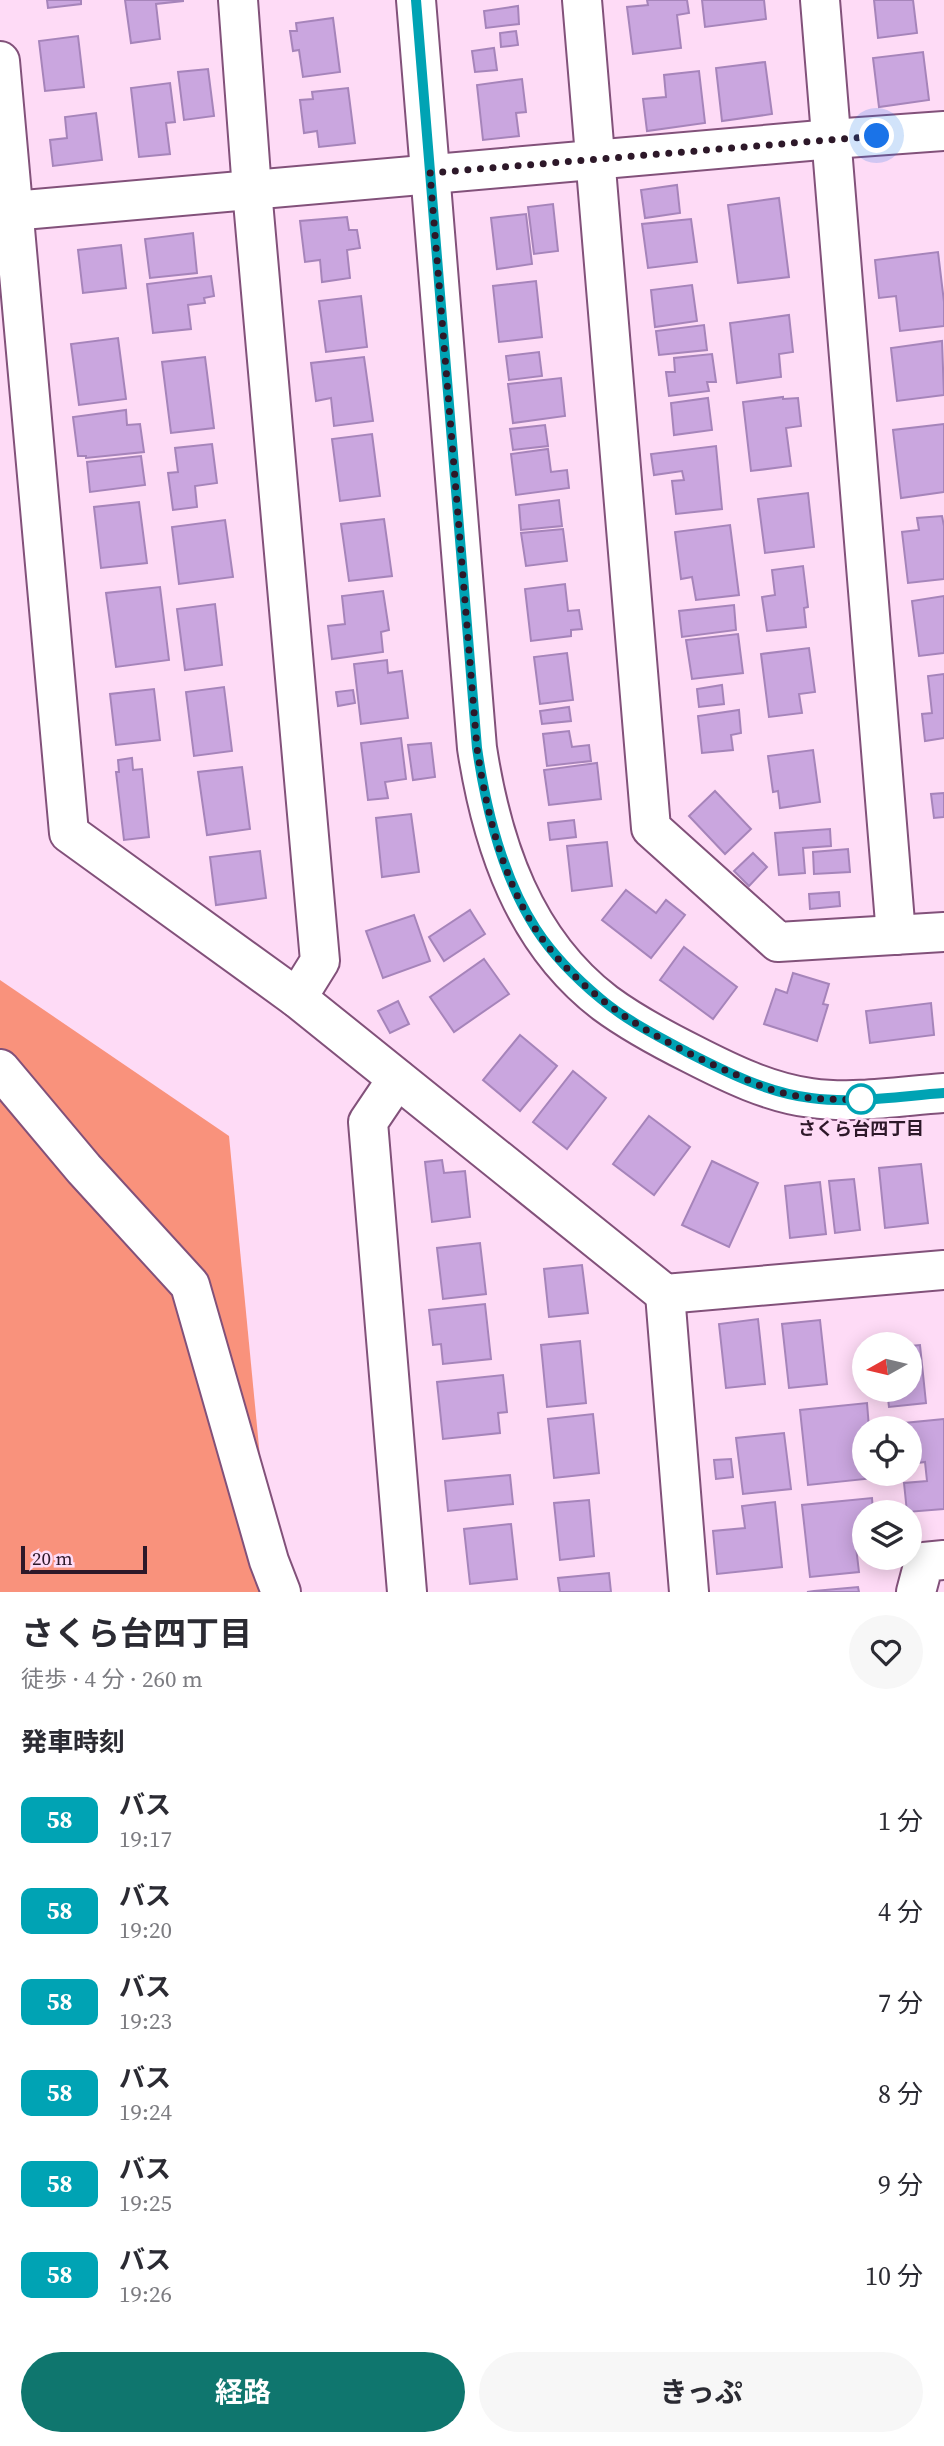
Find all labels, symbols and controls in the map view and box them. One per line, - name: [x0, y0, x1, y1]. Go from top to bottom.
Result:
- your location: [859, 118, 894, 153]
- marker: さくら台四丁目: [846, 1084, 876, 1114]
- place label: さくら台四丁目: [798, 1116, 924, 1141]
- north arrow: [852, 1332, 922, 1402]
- map controls: [852, 1332, 922, 1570]
- button: locate: [852, 1416, 922, 1486]
- button: layers: [852, 1500, 922, 1570]
- scale bar: [21, 1543, 147, 1575]
- text: 20 m: [32, 1545, 73, 1571]
- text: さくら台四丁目: [21, 1611, 252, 1656]
- button: heart: [849, 1615, 923, 1689]
- text: 徒歩 · 4 分 · 260 m: [21, 1663, 203, 1695]
- text: 発車時刻: [21, 1724, 125, 1760]
- text: バス: [119, 1787, 171, 1823]
- text: 58: [46, 1803, 73, 1836]
- text: 1 分: [878, 1803, 923, 1839]
- text: 19:17: [119, 1823, 172, 1855]
- text: バス: [119, 1878, 171, 1914]
- text: 58: [46, 1894, 73, 1927]
- text: 4 分: [878, 1894, 923, 1930]
- text: 19:20: [119, 1914, 172, 1946]
- text: バス: [119, 1969, 171, 2005]
- text: 58: [46, 1985, 73, 2018]
- text: 7 分: [878, 1985, 923, 2021]
- text: 19:23: [119, 2005, 172, 2037]
- text: バス: [119, 2060, 171, 2096]
- text: 58: [46, 2076, 73, 2109]
- text: 8 分: [878, 2076, 923, 2112]
- text: 19:24: [119, 2096, 172, 2128]
- text: バス: [119, 2151, 171, 2187]
- text: 58: [46, 2167, 73, 2200]
- text: 9 分: [878, 2167, 923, 2203]
- text: 19:25: [119, 2187, 172, 2219]
- text: バス: [119, 2242, 171, 2278]
- text: 58: [46, 2258, 73, 2291]
- text: 10 分: [865, 2258, 923, 2294]
- text: 19:26: [119, 2278, 172, 2310]
- button: 経路: [21, 2352, 465, 2432]
- button: きっぷ: [479, 2352, 923, 2432]

